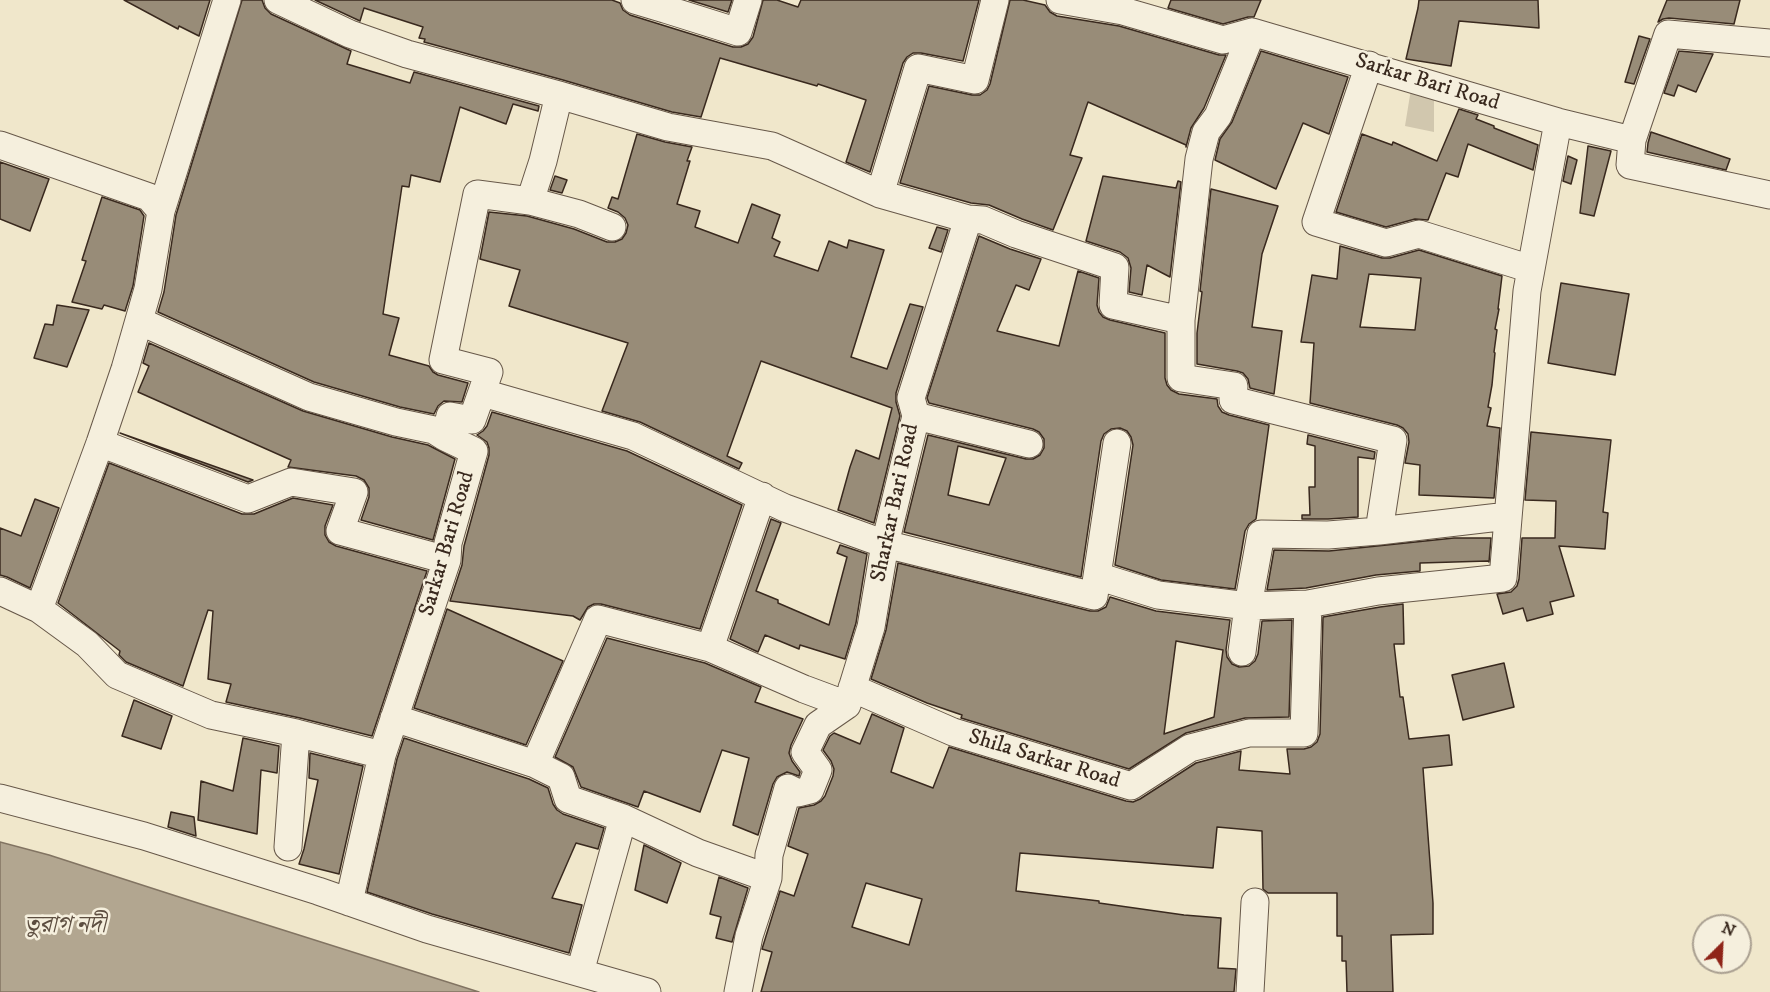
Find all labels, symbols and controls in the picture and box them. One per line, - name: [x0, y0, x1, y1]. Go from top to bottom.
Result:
- street label: Sarkar Bari Road: [1352, 49, 1502, 117]
- street label: Sharkar Bari Road: [866, 421, 926, 585]
- street label: Sarkar Bari Road: [415, 469, 481, 619]
- street label: Shila Sarkar Road: [965, 724, 1123, 796]
- water label: তুরাগ নদী: [24, 913, 106, 941]
- north arrow: [1692, 914, 1752, 974]
- text: N: [1718, 918, 1739, 941]

